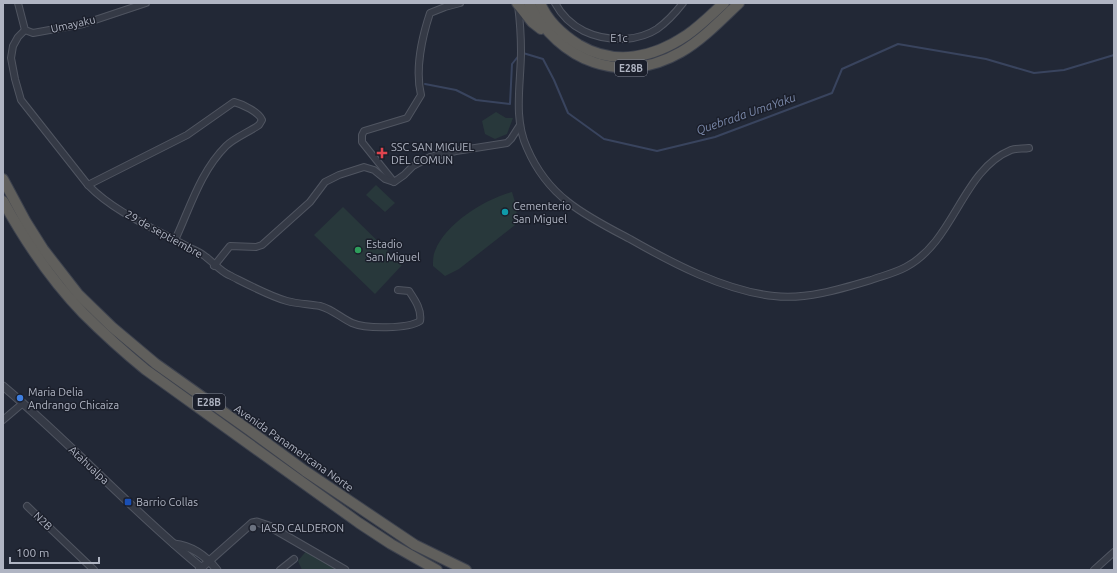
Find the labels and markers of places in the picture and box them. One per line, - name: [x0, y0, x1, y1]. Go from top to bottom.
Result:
- place label: SSC SAN MIGUEL DEL COMUN: [391, 141, 474, 166]
- marker: SSC SAN MIGUEL DEL COMUN: [376, 147, 388, 159]
- place label: Cementerio San Miguel: [513, 200, 571, 225]
- marker: Cementerio San Miguel: [500, 207, 510, 217]
- place label: Estadio San Miguel: [366, 238, 420, 263]
- marker: Estadio San Miguel: [353, 245, 363, 255]
- place label: Maria Delia Andrango Chicaiza: [28, 386, 119, 411]
- marker: Maria Delia Andrango Chicaiza: [15, 393, 25, 403]
- place label: Barrio Collas: [136, 496, 198, 508]
- marker: Barrio Collas: [123, 497, 133, 507]
- place label: IASD CALDERON: [261, 522, 344, 534]
- marker: IASD CALDERON: [248, 523, 258, 533]

